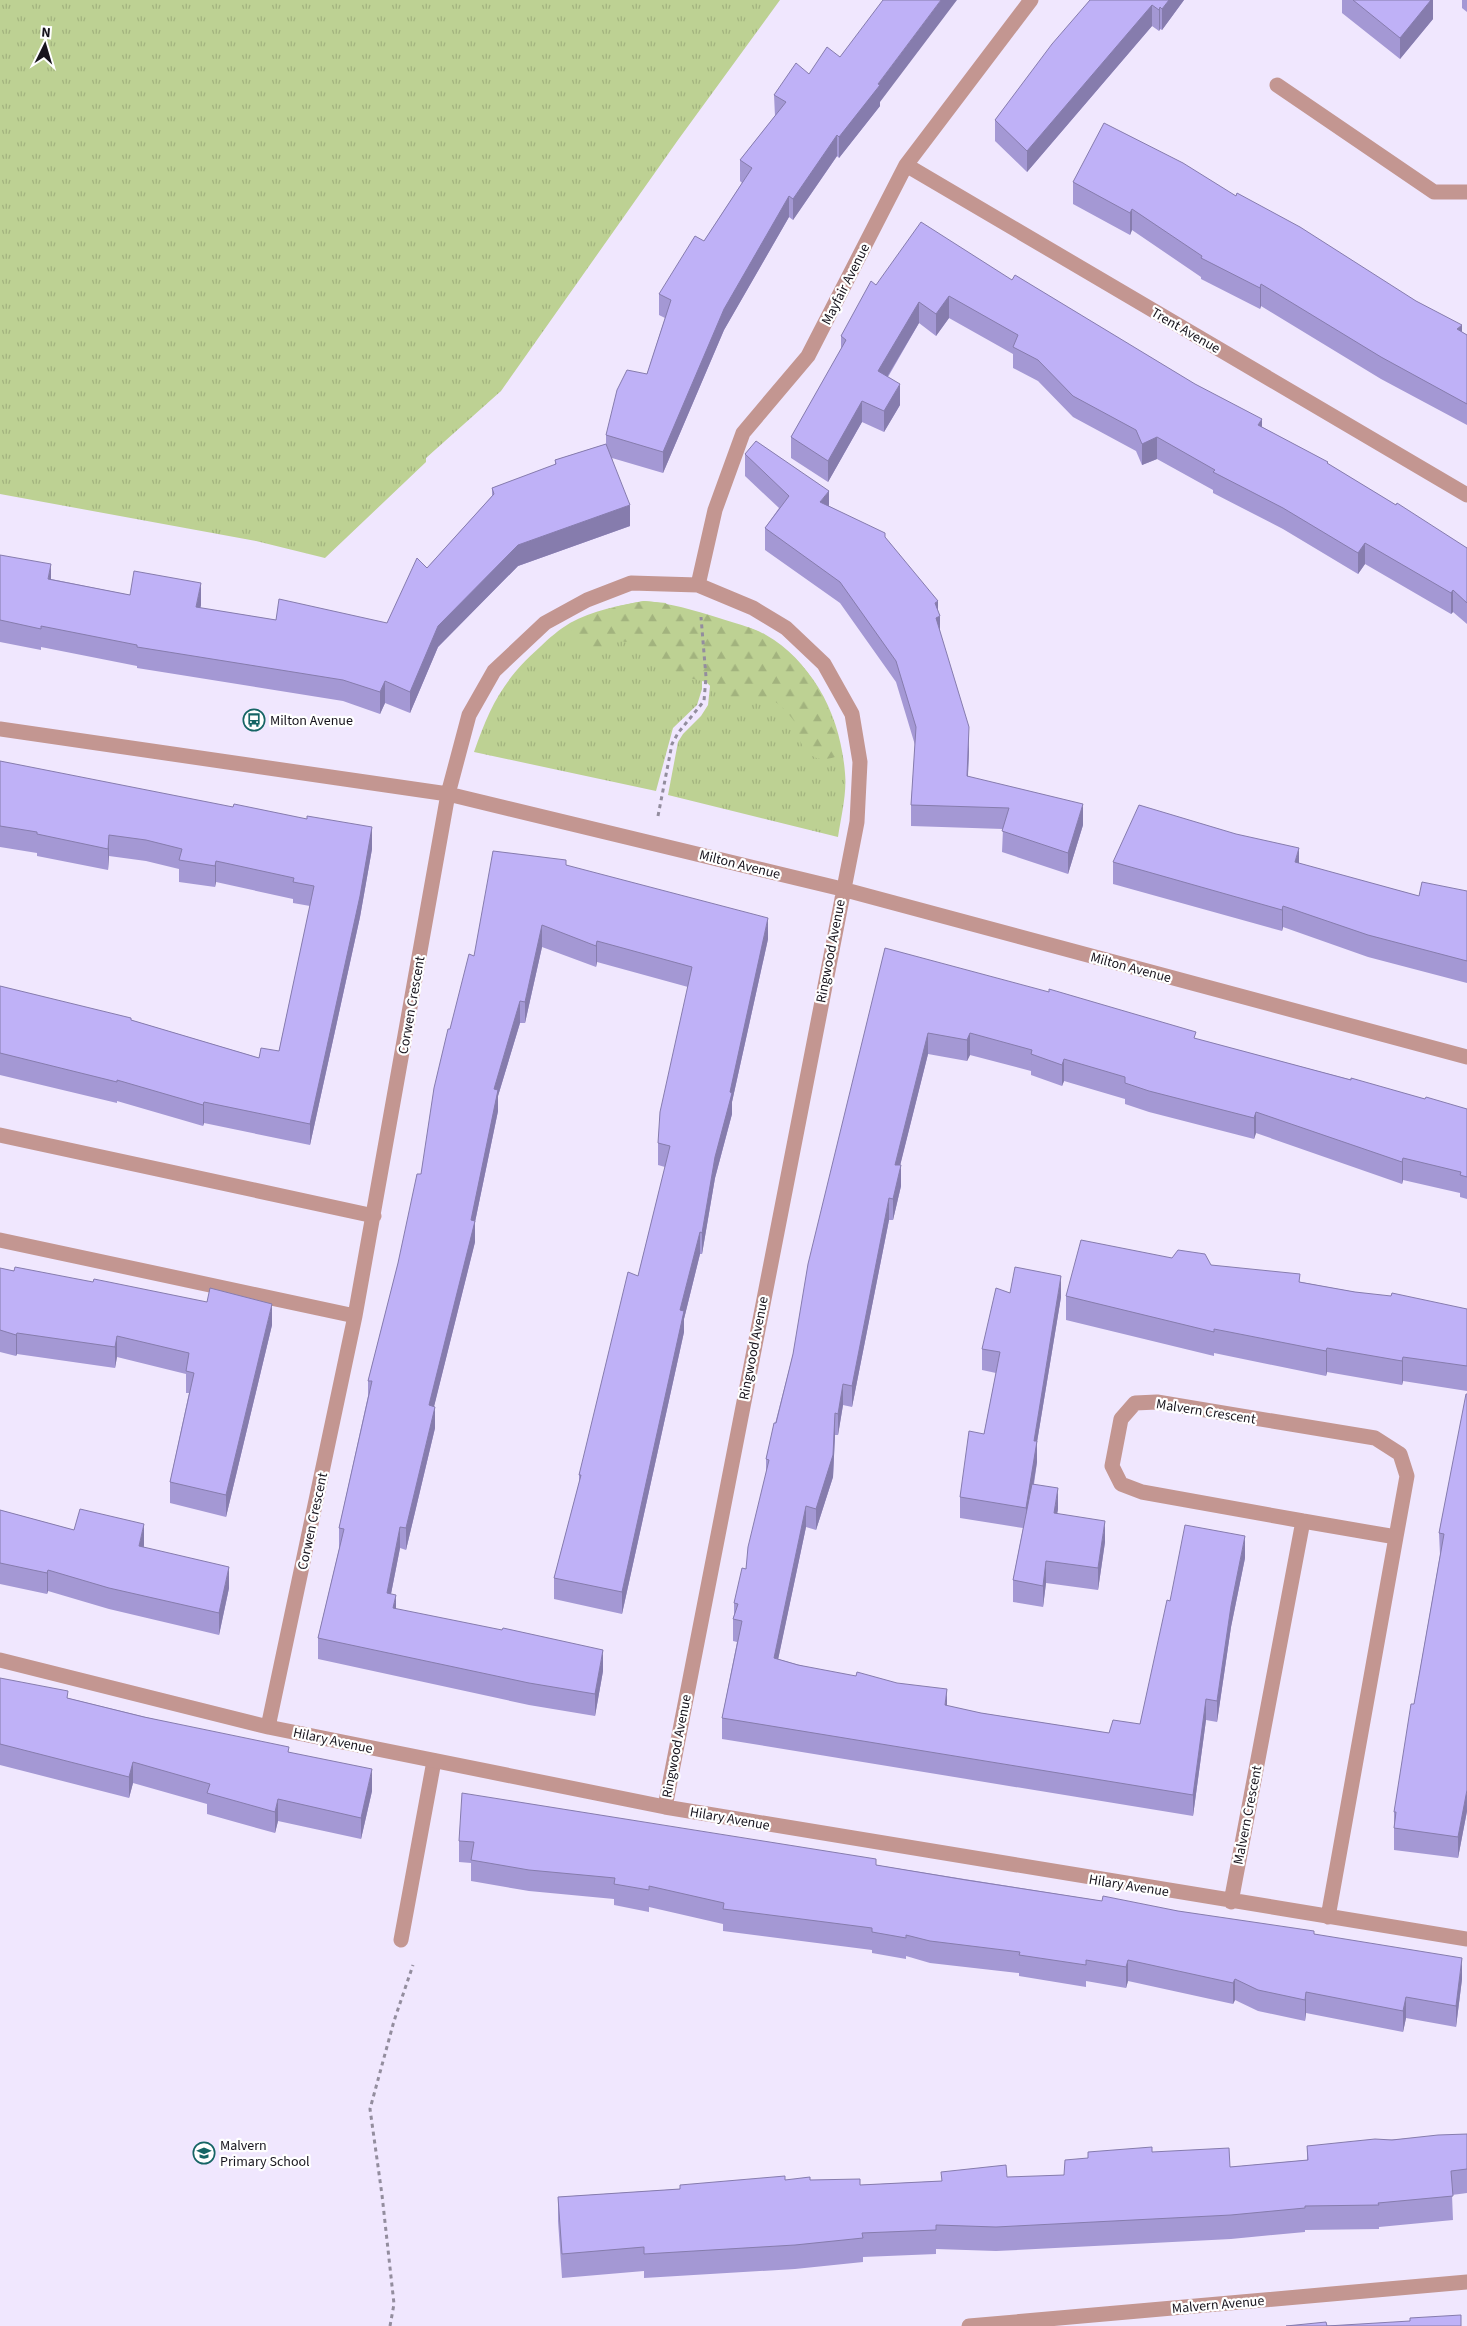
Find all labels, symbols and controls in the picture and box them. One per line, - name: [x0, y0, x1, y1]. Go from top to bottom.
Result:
- north arrow: [20, 20, 70, 70]
- text: N: [41, 23, 52, 43]
- street label: Mayfair Avenue: [817, 240, 875, 329]
- street label: Trent Avenue: [1147, 303, 1224, 359]
- bus stop icon: Milton Avenue: [242, 708, 266, 732]
- place label: Milton Avenue: [270, 711, 353, 731]
- street label: Milton Avenue: [697, 845, 782, 885]
- street label: Ringwood Avenue: [811, 898, 851, 1005]
- street label: Milton Avenue: [1088, 948, 1173, 988]
- street label: Corwen Crescent: [394, 954, 430, 1056]
- street label: Ringwood Avenue: [734, 1295, 774, 1402]
- street label: Malvern Crescent: [1155, 1394, 1257, 1430]
- street label: Corwen Crescent: [293, 1470, 333, 1572]
- street label: Ringwood Avenue: [657, 1693, 697, 1800]
- street label: Hilary Avenue: [291, 1723, 374, 1759]
- street label: Malvern Crescent: [1229, 1764, 1267, 1866]
- street label: Hilary Avenue: [688, 1802, 771, 1836]
- street label: Hilary Avenue: [1087, 1870, 1170, 1902]
- place label: Malvern Primary School: [220, 2136, 310, 2172]
- school or university icon: Malvern Primary School: [192, 2141, 216, 2165]
- street label: Malvern Avenue: [1171, 2291, 1265, 2319]

